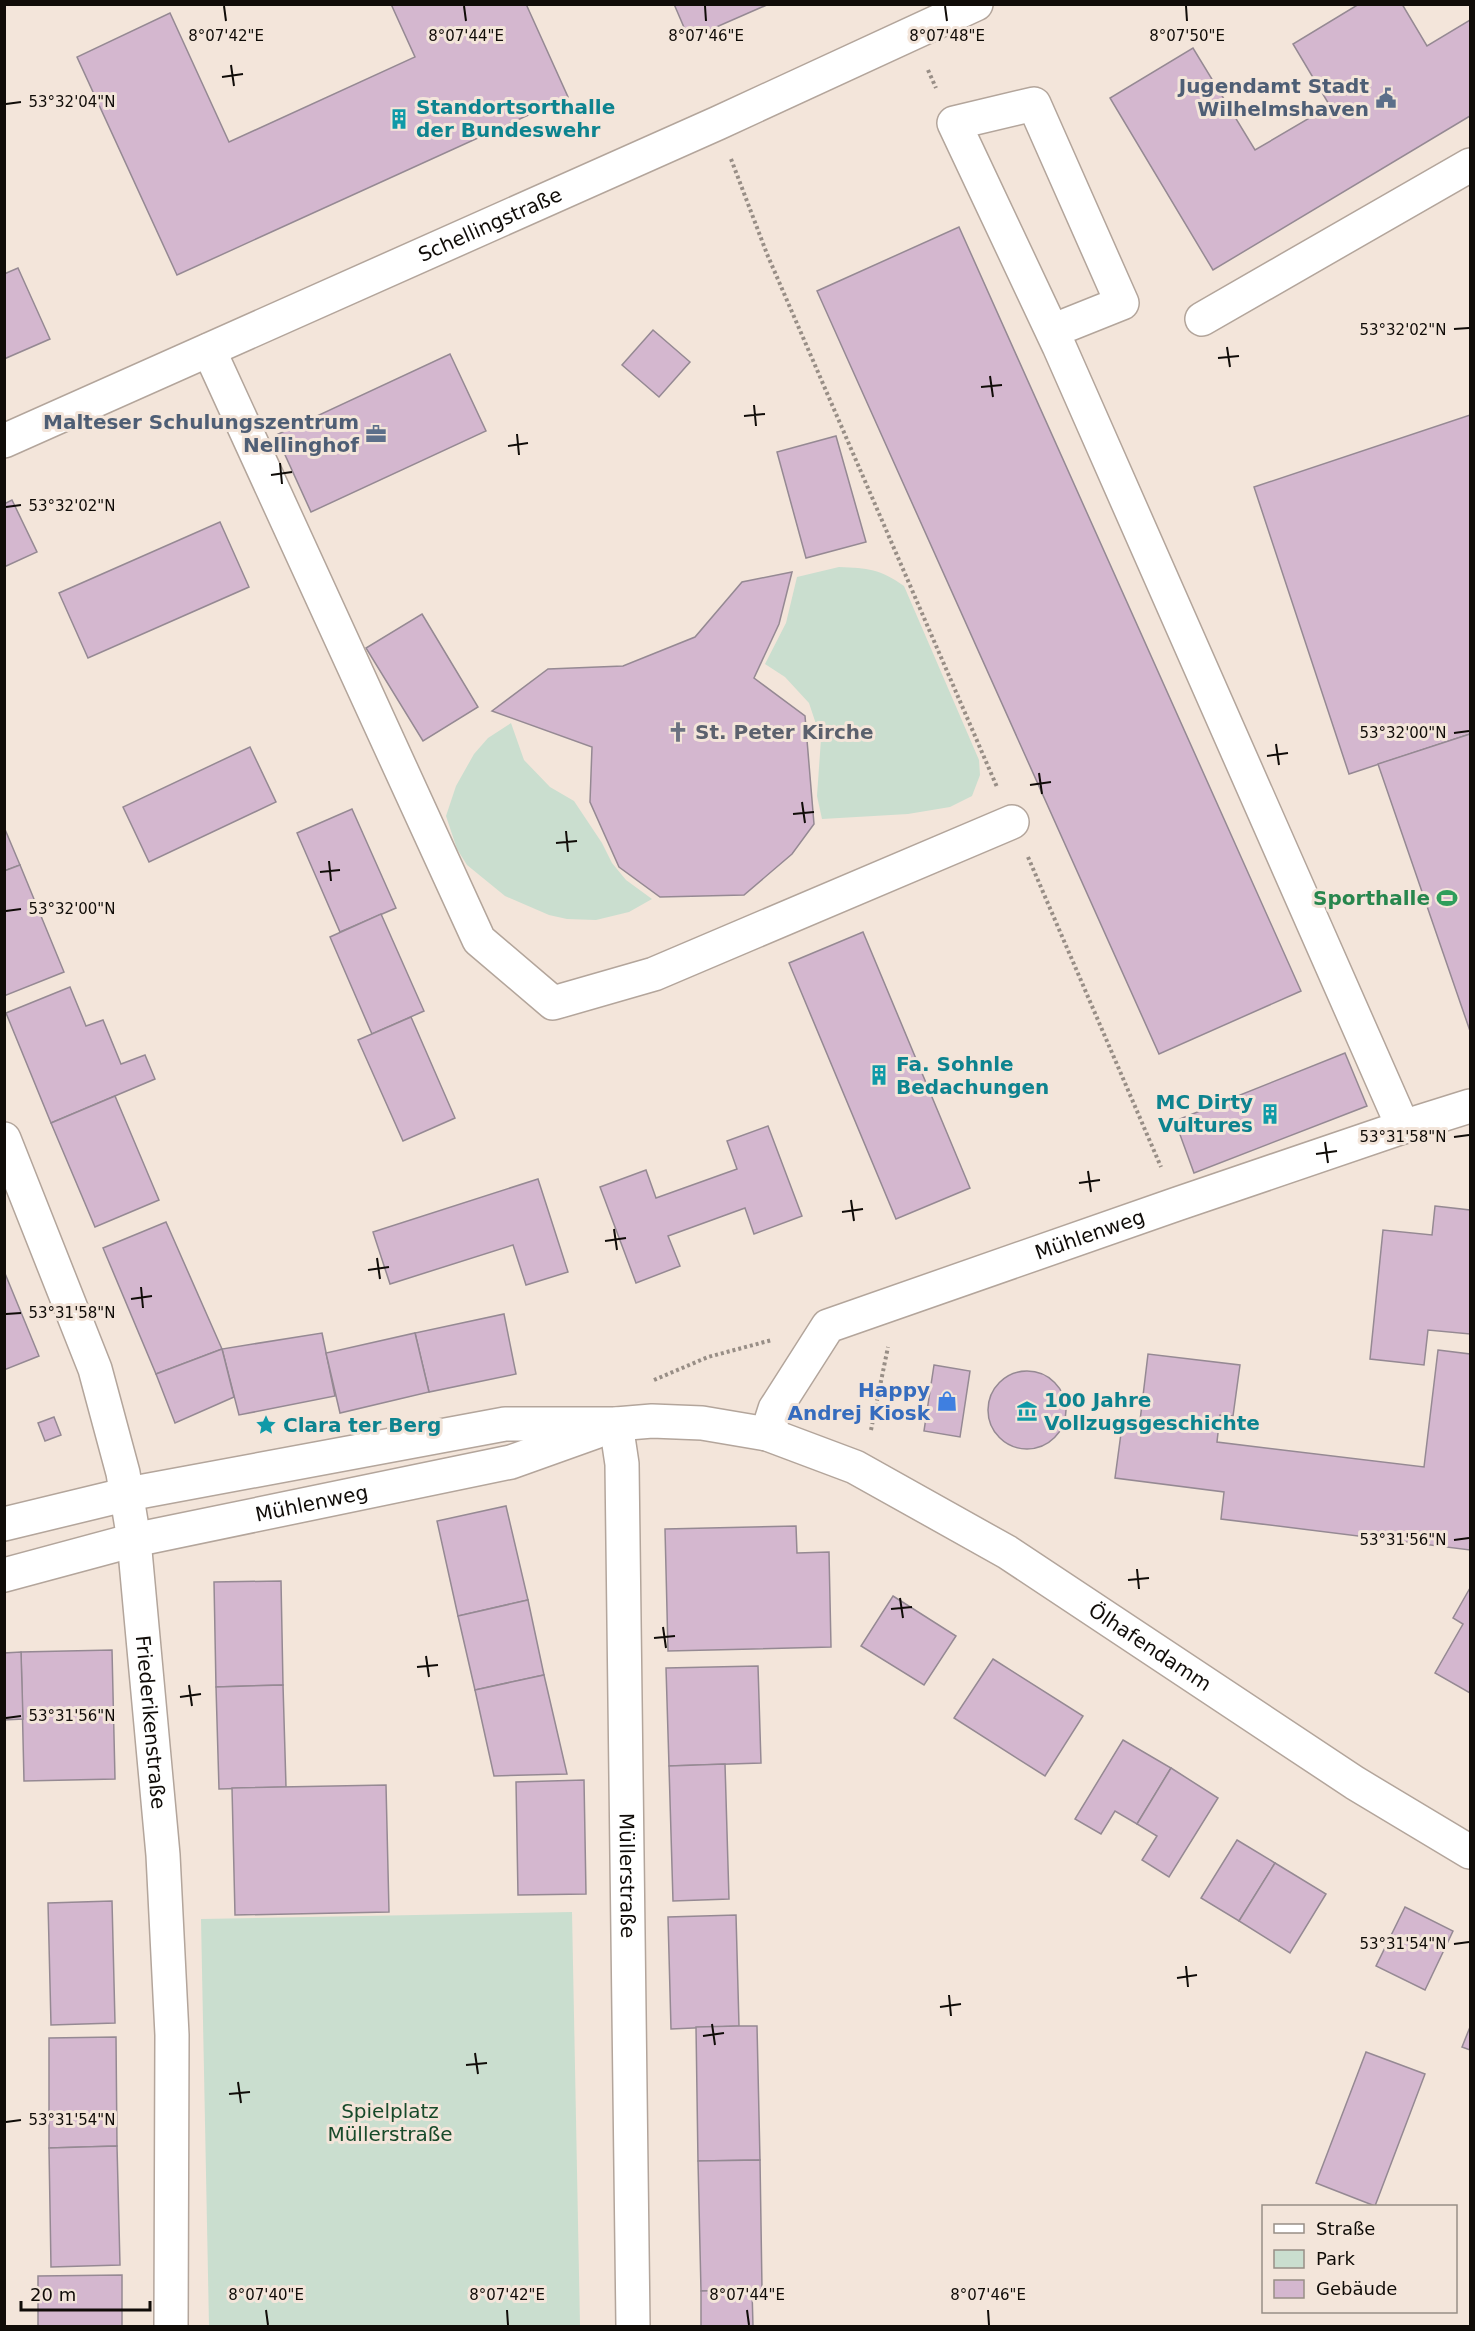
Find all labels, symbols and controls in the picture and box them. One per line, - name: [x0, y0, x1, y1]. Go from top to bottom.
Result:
- text: 8°07'42"E: [188, 27, 264, 45]
- text: 8°07'44"E: [428, 27, 504, 45]
- text: 8°07'46"E: [668, 27, 744, 45]
- text: 8°07'48"E: [909, 27, 985, 45]
- text: 8°07'50"E: [1149, 27, 1225, 45]
- place label: Jugendamt Stadt Wilhelmshaven: [1177, 74, 1369, 121]
- public building icon: Jugendamt Stadt Wilhelmshaven: [1374, 86, 1398, 110]
- text: 53°32'04"N: [28, 93, 116, 111]
- place label: Standortsorthalle der Bundeswehr: [416, 95, 615, 142]
- building icon: Standortsorthalle der Bundeswehr: [387, 107, 411, 131]
- street label: Schellingstraße: [415, 182, 565, 267]
- text: 53°32'02"N: [1359, 321, 1447, 339]
- place label: Malteser Schulungszentrum Nellinghof: [43, 410, 359, 457]
- office icon: Malteser Schulungszentrum Nellinghof: [364, 422, 388, 446]
- text: 53°32'02"N: [28, 497, 116, 515]
- church icon: St. Peter Kirche: [666, 720, 690, 744]
- place label: St. Peter Kirche: [695, 720, 874, 744]
- text: 53°32'00"N: [1359, 724, 1447, 742]
- place label: Sporthalle: [1313, 886, 1430, 910]
- sports icon: Sporthalle: [1435, 886, 1459, 910]
- text: 53°32'00"N: [28, 900, 116, 918]
- place label: Fa. Sohnle Bedachungen: [896, 1052, 1049, 1099]
- building icon: Fa. Sohnle Bedachungen: [867, 1063, 891, 1087]
- place label: MC Dirty Vultures: [1156, 1090, 1253, 1137]
- building icon: MC Dirty Vultures: [1258, 1102, 1282, 1126]
- text: 53°31'58"N: [1359, 1128, 1447, 1146]
- street label: Mühlenweg: [1032, 1204, 1148, 1265]
- text: 53°31'58"N: [28, 1304, 116, 1322]
- place label: Happy Andrej Kiosk: [787, 1378, 931, 1425]
- place label: 100 Jahre Vollzugsgeschichte: [1044, 1388, 1260, 1435]
- shop icon: Happy Andrej Kiosk: [935, 1389, 959, 1413]
- museum icon: 100 Jahre Vollzugsgeschichte: [1015, 1399, 1039, 1423]
- place icon: Clara ter Berg: [254, 1413, 278, 1437]
- place label: Clara ter Berg: [283, 1413, 441, 1437]
- street label: Mühlenweg: [253, 1480, 370, 1527]
- text: 53°31'56"N: [1359, 1531, 1447, 1549]
- street label: Ölhafendamm: [1084, 1598, 1216, 1696]
- street label: Friederikenstraße: [131, 1634, 171, 1810]
- text: 53°31'56"N: [28, 1707, 116, 1725]
- street label: Müllerstraße: [614, 1813, 640, 1938]
- text: 53°31'54"N: [1359, 1935, 1447, 1953]
- park label: Spielplatz Müllerstraße: [327, 2099, 453, 2146]
- text: 53°31'54"N: [28, 2111, 116, 2129]
- legend: [1262, 2205, 1457, 2313]
- text: Straße: [1316, 2218, 1375, 2239]
- text: Park: [1316, 2248, 1355, 2269]
- scale bar: [21, 2274, 150, 2312]
- text: Gebäude: [1316, 2278, 1397, 2299]
- text: 20 m: [30, 2284, 76, 2305]
- text: 8°07'40"E: [228, 2286, 304, 2304]
- text: 8°07'42"E: [469, 2286, 545, 2304]
- text: 8°07'44"E: [709, 2286, 785, 2304]
- text: 8°07'46"E: [950, 2286, 1026, 2304]

